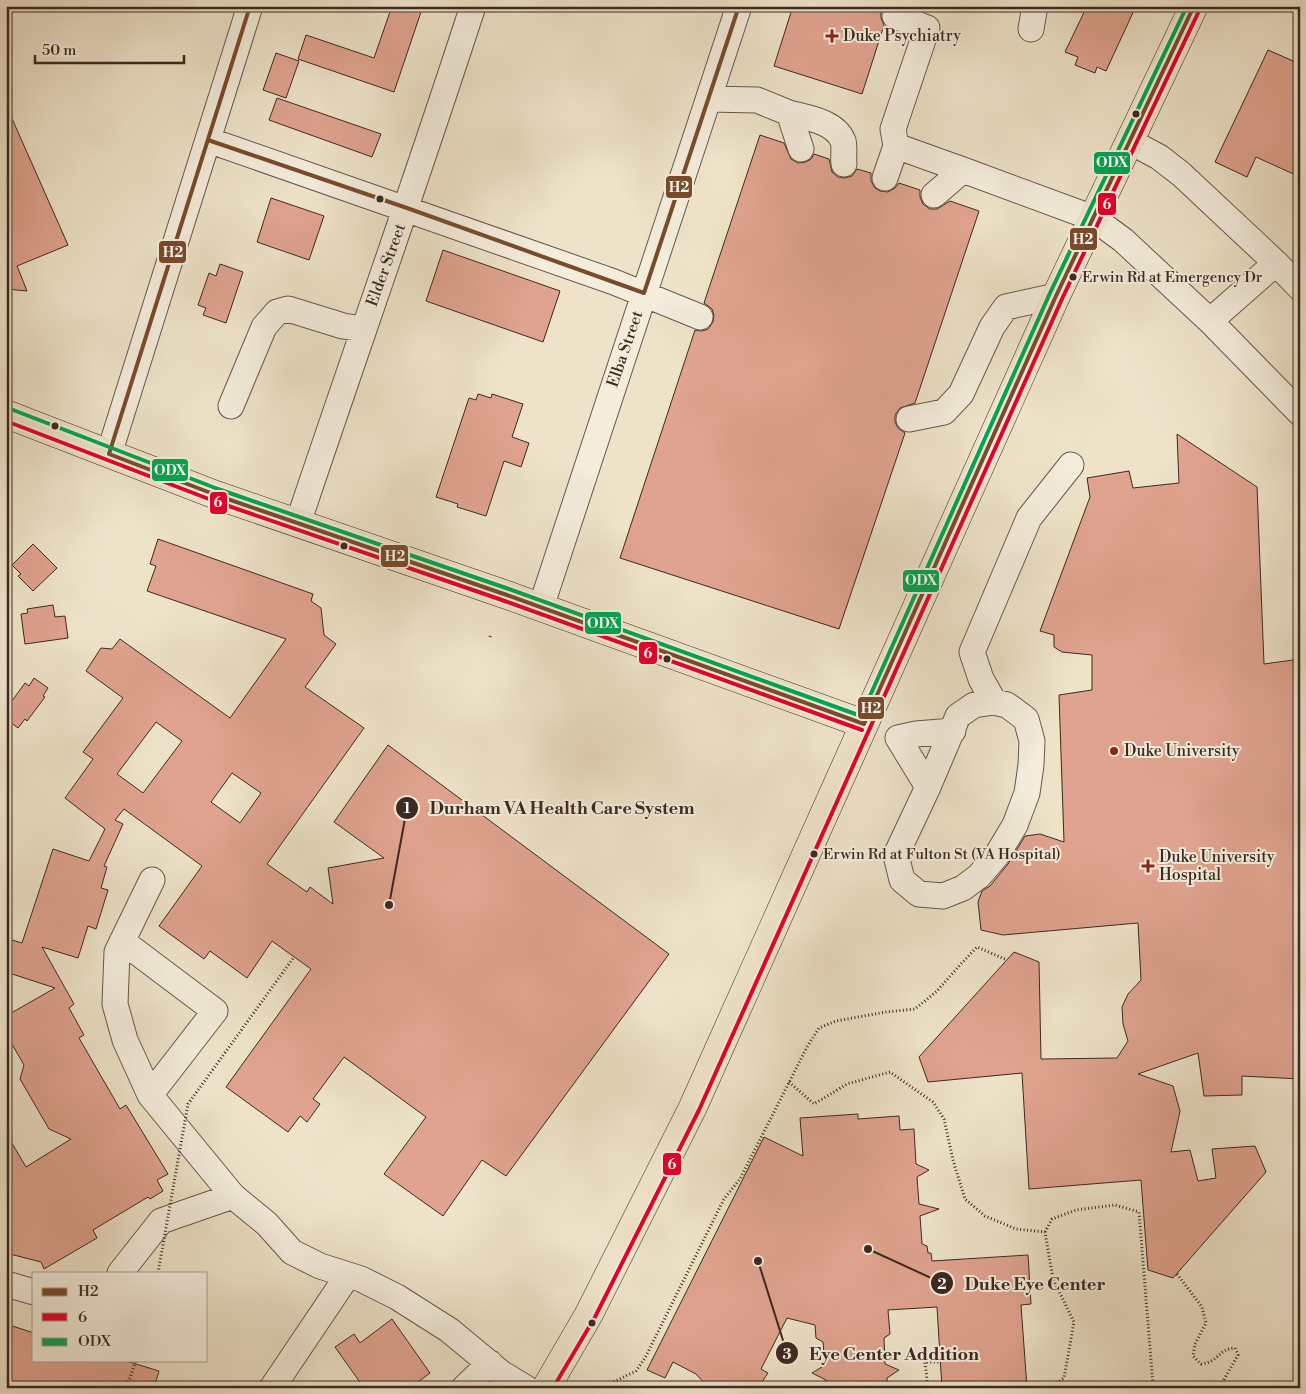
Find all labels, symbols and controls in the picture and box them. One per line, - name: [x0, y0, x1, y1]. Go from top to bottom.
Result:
- place label: Duke Psychiatry: [843, 26, 961, 46]
- marker: Duke Psychiatry: [825, 29, 839, 43]
- scale bar: [35, 32, 184, 64]
- text: 50 m: [42, 41, 76, 60]
- unlabelled marker: [1131, 109, 1141, 119]
- line badge: ODX: [1093, 151, 1131, 175]
- text: ODX: [1096, 154, 1129, 172]
- line badge: H2: [665, 175, 693, 199]
- text: H2: [669, 179, 689, 197]
- line badge: 6: [1097, 192, 1117, 216]
- unlabelled marker: [375, 194, 385, 204]
- text: 6: [1103, 196, 1112, 214]
- street label: Elder Street: [362, 221, 410, 309]
- line badge: H2: [1069, 227, 1098, 251]
- text: H2: [1073, 231, 1093, 249]
- line badge: H2: [158, 240, 187, 264]
- text: H2: [163, 244, 183, 262]
- place label: Erwin Rd at Emergency Dr: [1082, 268, 1263, 287]
- marker: Erwin Rd at Emergency Dr: [1068, 272, 1078, 282]
- street label: Elba Street: [603, 308, 648, 390]
- unlabelled marker: [50, 421, 60, 431]
- line badge: ODX: [151, 458, 189, 482]
- text: ODX: [154, 462, 187, 480]
- line badge: 6: [209, 491, 228, 515]
- text: 6: [214, 494, 223, 512]
- unlabelled marker: [339, 541, 349, 551]
- line badge: H2: [380, 544, 409, 568]
- text: H2: [385, 548, 405, 566]
- line badge: ODX: [902, 569, 940, 593]
- text: ODX: [905, 572, 938, 590]
- line badge: ODX: [584, 611, 622, 635]
- text: ODX: [587, 615, 620, 633]
- line badge: 6: [638, 641, 658, 665]
- text: 6: [644, 645, 653, 663]
- unlabelled marker: [662, 654, 672, 664]
- line badge: H2: [857, 696, 885, 720]
- text: H2: [861, 700, 881, 718]
- place label: Duke University: [1124, 741, 1240, 761]
- marker: Duke University: [1108, 745, 1120, 757]
- callout: Durham VA Health Care System: [395, 791, 705, 824]
- text: Durham VA Health Care System: [429, 797, 695, 820]
- text: 1: [403, 799, 411, 818]
- place label: Erwin Rd at Fulton St (VA Hospital): [823, 845, 1061, 864]
- place label: Duke University Hospital: [1159, 847, 1275, 885]
- marker: Erwin Rd at Fulton St (VA Hospital): [809, 849, 819, 859]
- marker: Duke University Hospital: [1141, 859, 1155, 873]
- line badge: 6: [662, 1152, 682, 1176]
- text: 6: [668, 1156, 677, 1174]
- callout: Duke Eye Center: [930, 1267, 1116, 1300]
- legend: [32, 1272, 208, 1362]
- text: Duke Eye Center: [964, 1273, 1106, 1296]
- text: 2: [937, 1275, 947, 1294]
- text: H2: [78, 1282, 99, 1301]
- text: 6: [78, 1308, 87, 1327]
- unlabelled marker: [587, 1318, 597, 1328]
- text: ODX: [78, 1332, 112, 1351]
- callout: Eye Center Addition: [774, 1337, 989, 1370]
- text: Eye Center Addition: [809, 1343, 979, 1366]
- text: 3: [782, 1345, 792, 1364]

